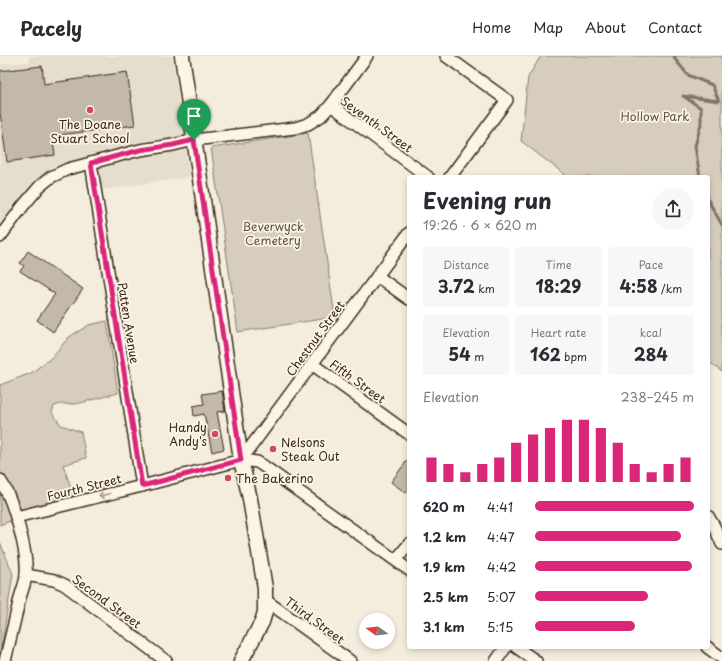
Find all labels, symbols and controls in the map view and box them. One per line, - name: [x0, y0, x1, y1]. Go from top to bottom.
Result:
- text: Pacely: [20, 14, 82, 42]
- text: Home: [472, 17, 511, 38]
- text: Map: [533, 17, 563, 38]
- text: About: [585, 17, 626, 38]
- text: Contact: [648, 17, 702, 38]
- street label: Seventh Street: [337, 92, 417, 156]
- pin: [177, 99, 211, 140]
- marker: The Doane Stuart School: [85, 105, 95, 115]
- icon: arrive: [183, 105, 205, 127]
- park label: Hollow Park: [620, 107, 690, 125]
- place label: The Doane Stuart School: [50, 115, 130, 147]
- text: Evening run: [423, 183, 552, 216]
- button: share: [652, 188, 694, 230]
- text: 19:26 · 6 × 620 m: [423, 215, 537, 234]
- park label: Beverwyck Cemetery: [242, 217, 304, 249]
- text: Distance: [443, 256, 489, 273]
- text: Time: [545, 256, 571, 273]
- text: Pace: [638, 256, 663, 273]
- text: 3.72: [438, 273, 475, 299]
- text: 18:29: [536, 273, 581, 299]
- text: 4:58: [619, 273, 658, 299]
- text: km: [475, 280, 495, 297]
- text: /km: [658, 280, 682, 297]
- street label: Patten Avenue: [114, 281, 144, 365]
- street label: Chestnut Street: [281, 296, 349, 380]
- text: Elevation: [442, 324, 490, 341]
- text: Heart rate: [531, 324, 586, 341]
- text: kcal: [640, 324, 662, 341]
- text: 54: [448, 341, 471, 367]
- text: 162: [530, 341, 561, 367]
- text: 284: [634, 341, 668, 367]
- text: m: [471, 348, 484, 365]
- text: bpm: [561, 348, 587, 365]
- street label: Fifth Street: [326, 355, 390, 408]
- text: Elevation: [423, 387, 479, 406]
- text: 238–245 m: [621, 387, 694, 406]
- place label: Handy Andy's: [169, 418, 208, 450]
- marker: Handy Andy's: [210, 429, 220, 439]
- place label: Nelsons Steak Out: [281, 433, 340, 465]
- marker: Nelsons Steak Out: [268, 444, 278, 454]
- street label: Fourth Street: [45, 469, 123, 505]
- place label: The Bakerino: [236, 469, 314, 487]
- marker: The Bakerino: [223, 473, 233, 483]
- one-way arrow: [98, 492, 111, 500]
- text: 620 m: [423, 497, 465, 516]
- text: 4:41: [487, 497, 513, 516]
- text: 1.2 km: [423, 527, 466, 546]
- text: 4:47: [487, 527, 515, 546]
- text: 1.9 km: [423, 557, 465, 576]
- text: 4:42: [487, 557, 517, 576]
- street label: Second Street: [69, 570, 146, 632]
- text: 2.5 km: [423, 587, 468, 606]
- text: 5:07: [487, 587, 516, 606]
- street label: Third Street: [281, 592, 349, 648]
- north arrow: [359, 613, 395, 649]
- map controls: [359, 613, 395, 649]
- text: 3.1 km: [423, 617, 465, 636]
- text: 5:15: [487, 617, 513, 636]

